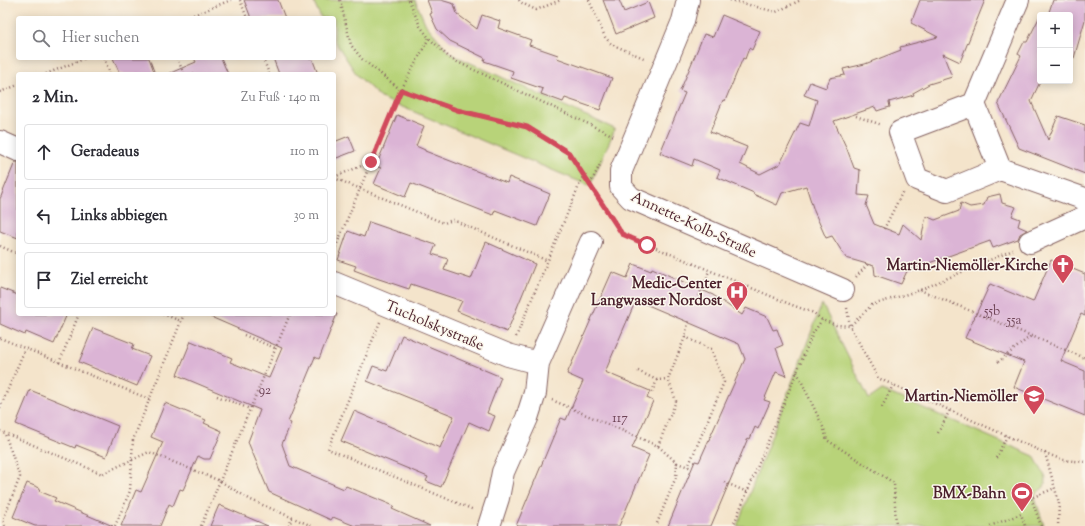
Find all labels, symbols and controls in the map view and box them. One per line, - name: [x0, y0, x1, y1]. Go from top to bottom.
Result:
- map controls: [1037, 12, 1073, 84]
- button: +: [1037, 12, 1073, 48]
- search box: [16, 16, 336, 60]
- icon: search: [30, 27, 52, 49]
- text: Hier suchen: [62, 28, 140, 49]
- button: −: [1037, 48, 1073, 84]
- text: 2 Min.: [32, 86, 78, 110]
- text: Zu Fuß · 140 m: [241, 89, 320, 107]
- icon: ahead: [33, 141, 55, 163]
- text: Geradeaus: [71, 142, 139, 163]
- text: 110 m: [290, 143, 319, 161]
- route end: [362, 153, 380, 171]
- street label: Annette-Kolb-Straße: [627, 187, 760, 264]
- icon: left: [33, 205, 55, 227]
- text: Links abbiegen: [71, 206, 168, 227]
- text: 30 m: [293, 207, 319, 225]
- route start: [638, 236, 656, 254]
- church icon: Martin-Niemöller-Kirche: [1050, 252, 1076, 285]
- place label: Martin-Niemöller-Kirche: [886, 256, 1048, 277]
- icon: arrive: [33, 269, 55, 291]
- text: Ziel erreicht: [71, 270, 148, 291]
- place label: Medic-Center Langwasser Nordost: [591, 274, 723, 312]
- hospital icon: Medic-Center Langwasser Nordost: [724, 279, 750, 312]
- street label: Tucholskystraße: [382, 296, 487, 357]
- house number: 55b: [983, 303, 1000, 321]
- house number: 55a: [1005, 312, 1022, 330]
- house number: 92: [259, 382, 271, 400]
- school or university icon: Martin-Niemöller: [1021, 383, 1047, 416]
- place label: Martin-Niemöller: [905, 387, 1018, 408]
- house number: 117: [612, 410, 628, 428]
- sports icon: BMX-Bahn: [1009, 480, 1035, 513]
- place label: BMX-Bahn: [933, 484, 1006, 505]

